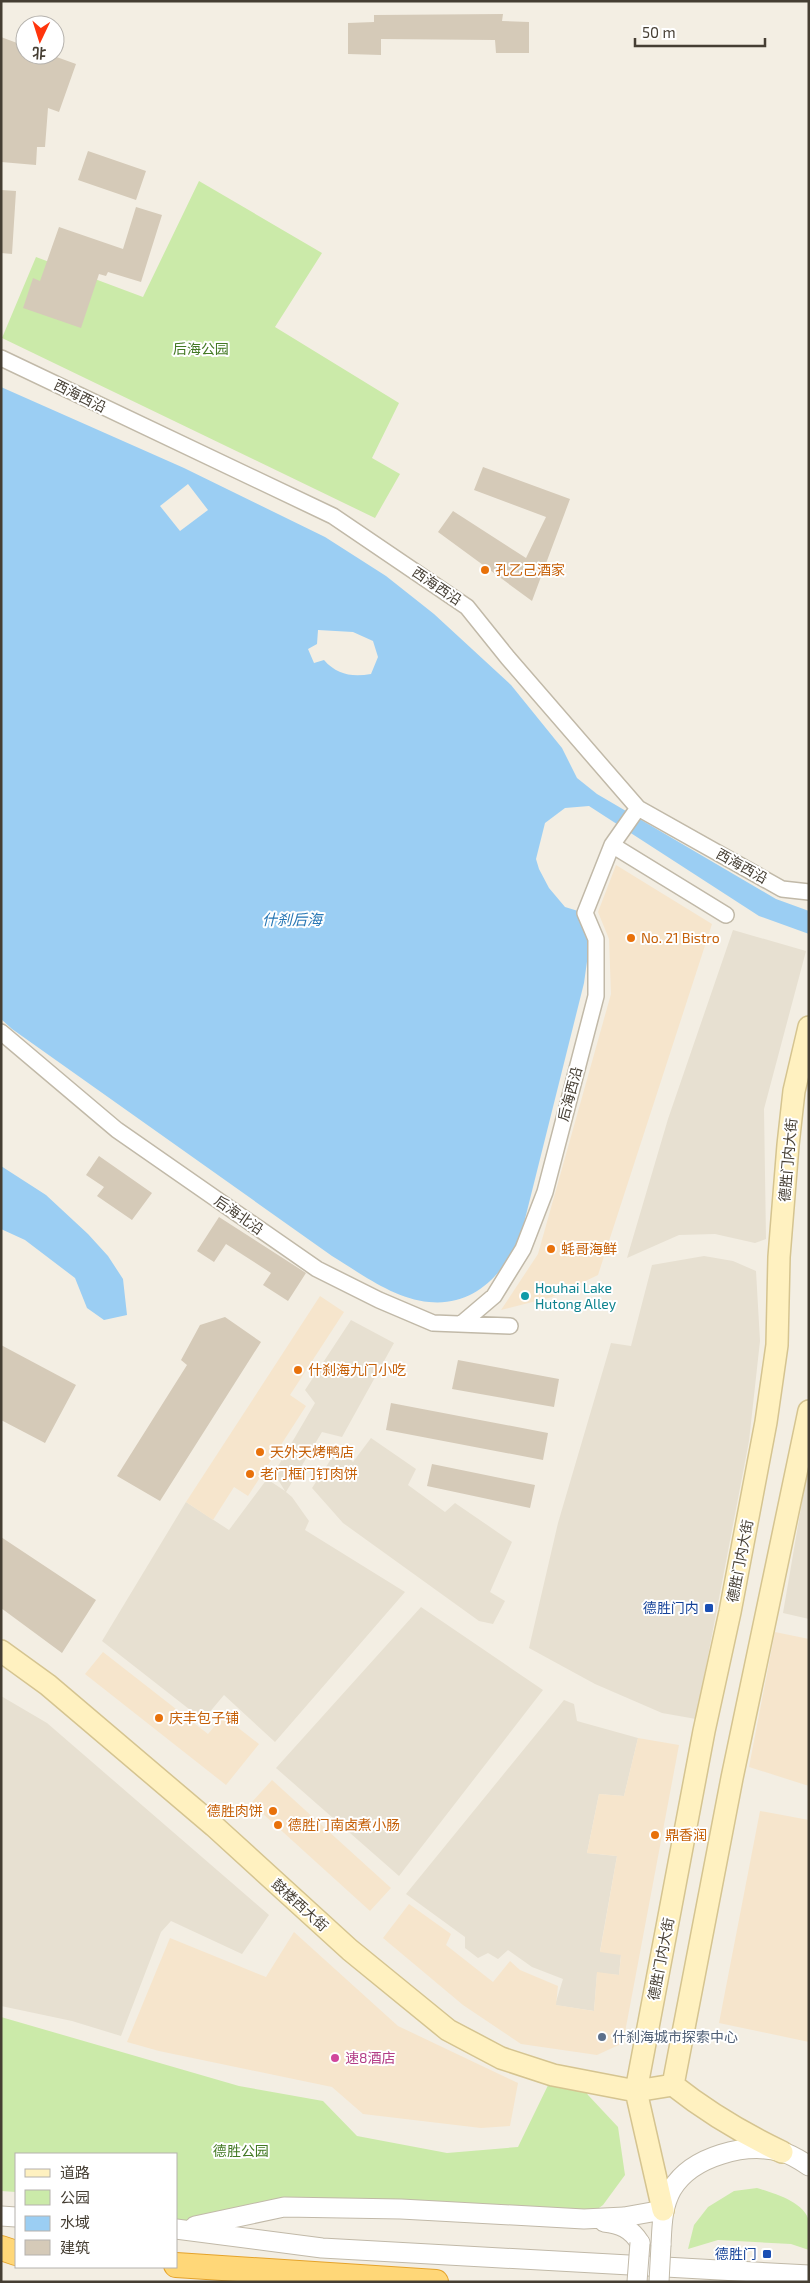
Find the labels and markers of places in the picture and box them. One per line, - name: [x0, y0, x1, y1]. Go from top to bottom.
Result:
- place label: 孔乙己酒家: [495, 561, 565, 578]
- marker: 孔乙己酒家: [479, 564, 491, 576]
- place label: No. 21 Bistro: [641, 929, 720, 946]
- marker: No. 21 Bistro: [625, 932, 637, 944]
- place label: 蚝哥海鲜: [561, 1240, 617, 1257]
- marker: 蚝哥海鲜: [545, 1243, 557, 1255]
- place label: Houhai Lake Hutong Alley: [535, 1279, 617, 1312]
- marker: Houhai Lake Hutong Alley: [519, 1290, 531, 1302]
- place label: 什刹海九门小吃: [308, 1361, 406, 1378]
- marker: 什刹海九门小吃: [292, 1364, 304, 1376]
- place label: 天外天烤鸭店: [270, 1443, 354, 1460]
- marker: 天外天烤鸭店: [254, 1446, 266, 1458]
- place label: 老门框门钉肉饼: [260, 1465, 358, 1482]
- marker: 老门框门钉肉饼: [244, 1468, 256, 1480]
- place label: 德胜门内: [643, 1599, 699, 1616]
- marker: 德胜门内: [703, 1602, 715, 1614]
- place label: 庆丰包子铺: [169, 1709, 239, 1726]
- marker: 庆丰包子铺: [153, 1712, 165, 1724]
- place label: 德胜肉饼: [207, 1802, 263, 1819]
- marker: 德胜肉饼: [267, 1805, 279, 1817]
- place label: 德胜门南卤煮小肠: [288, 1816, 400, 1833]
- marker: 德胜门南卤煮小肠: [272, 1819, 284, 1831]
- place label: 鼎香润: [665, 1826, 707, 1843]
- marker: 鼎香润: [649, 1829, 661, 1841]
- place label: 什刹海城市探索中心: [612, 2028, 738, 2045]
- marker: 什刹海城市探索中心: [596, 2031, 608, 2043]
- place label: 速8酒店: [345, 2049, 396, 2066]
- marker: 速8酒店: [329, 2052, 341, 2064]
- place label: 德胜门: [715, 2245, 757, 2262]
- marker: 德胜门: [761, 2248, 773, 2260]

